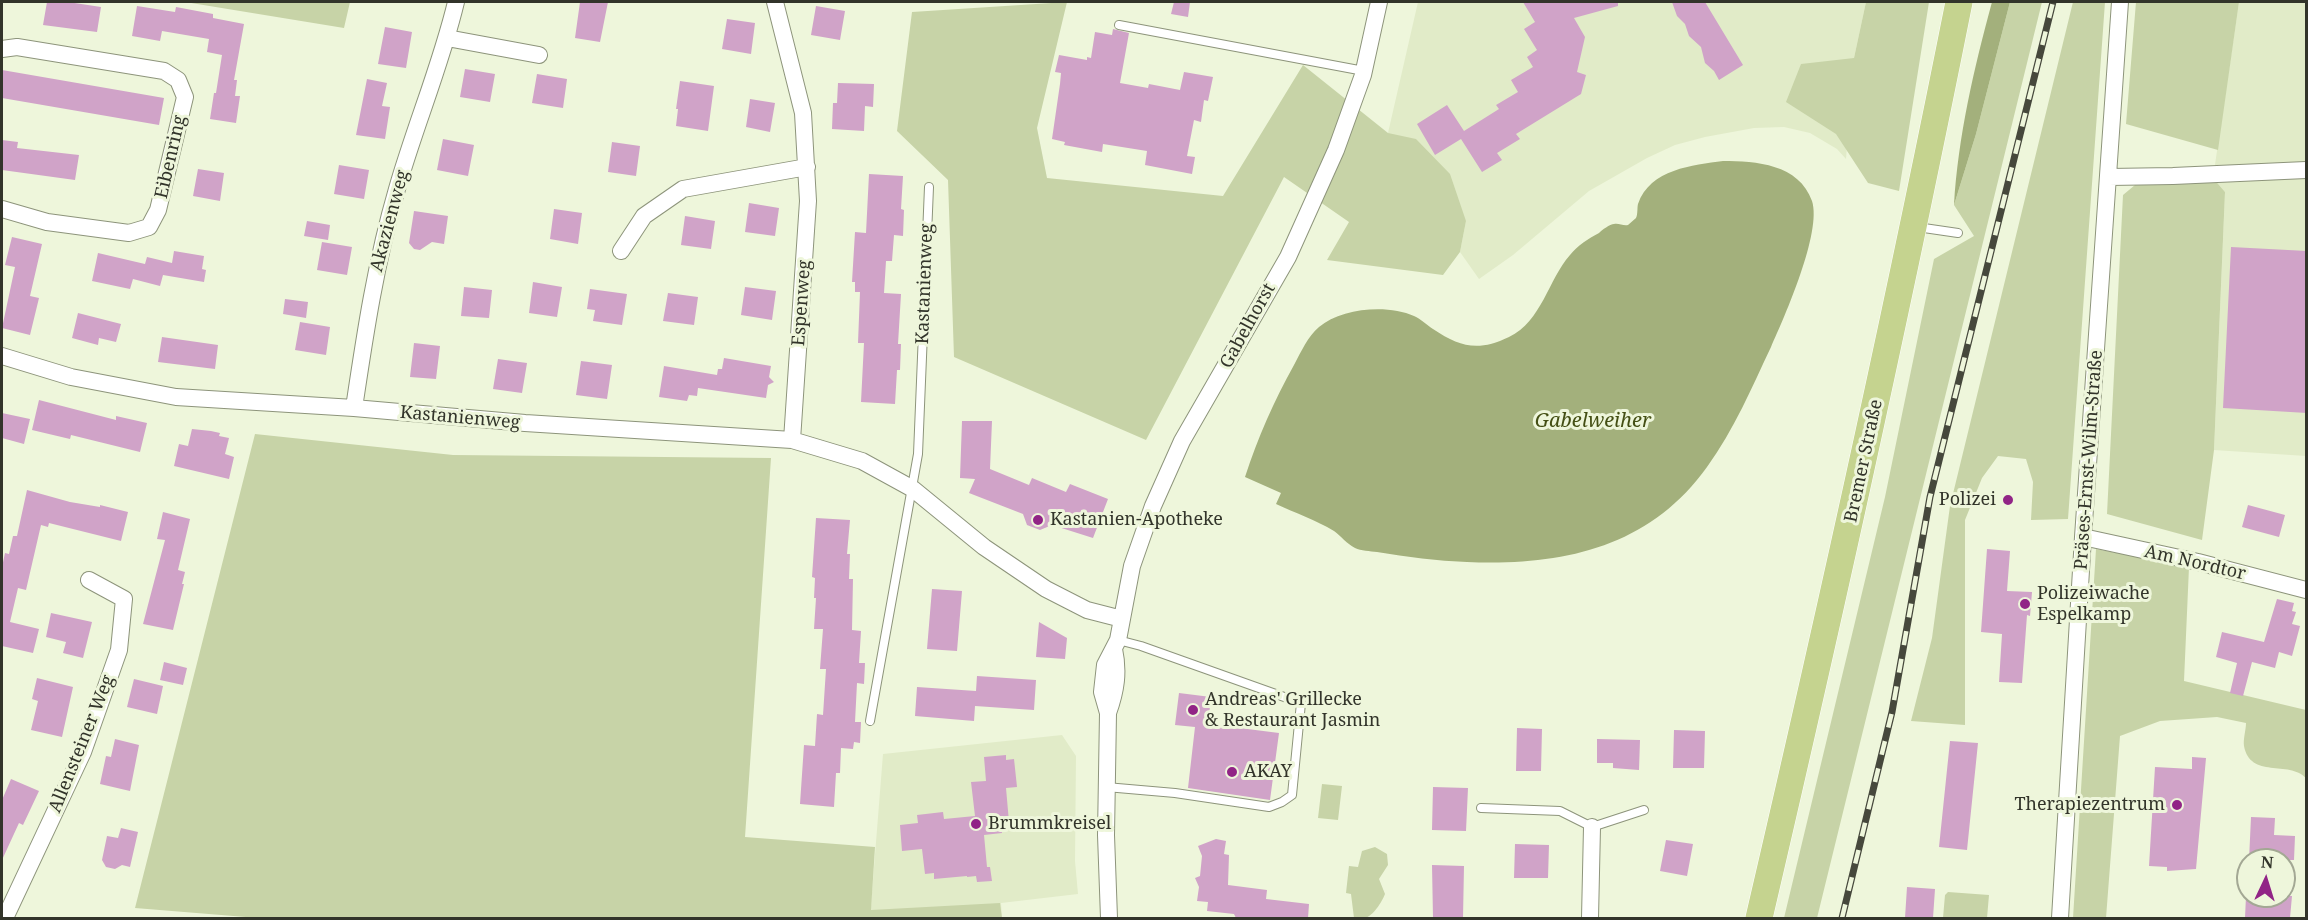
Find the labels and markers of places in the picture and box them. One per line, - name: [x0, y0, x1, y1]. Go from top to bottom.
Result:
- place label: Polizei: [1939, 489, 1996, 511]
- marker: Polizei: [2001, 493, 2015, 507]
- place label: Kastanien-Apotheke: [1050, 509, 1223, 531]
- marker: Kastanien-Apotheke: [1031, 513, 1045, 527]
- place label: Polizeiwache Espelkamp: [2037, 583, 2150, 626]
- marker: Polizeiwache Espelkamp: [2018, 597, 2032, 611]
- place label: Andreas' Grillecke & Restaurant Jasmin: [1205, 689, 1380, 732]
- marker: Andreas' Grillecke & Restaurant Jasmin: [1186, 703, 1200, 717]
- place label: AKAY: [1244, 761, 1292, 783]
- marker: AKAY: [1225, 765, 1239, 779]
- place label: Therapiezentrum: [2015, 794, 2165, 816]
- marker: Therapiezentrum: [2170, 798, 2184, 812]
- place label: Brummkreisel: [988, 813, 1111, 835]
- marker: Brummkreisel: [969, 817, 983, 831]

